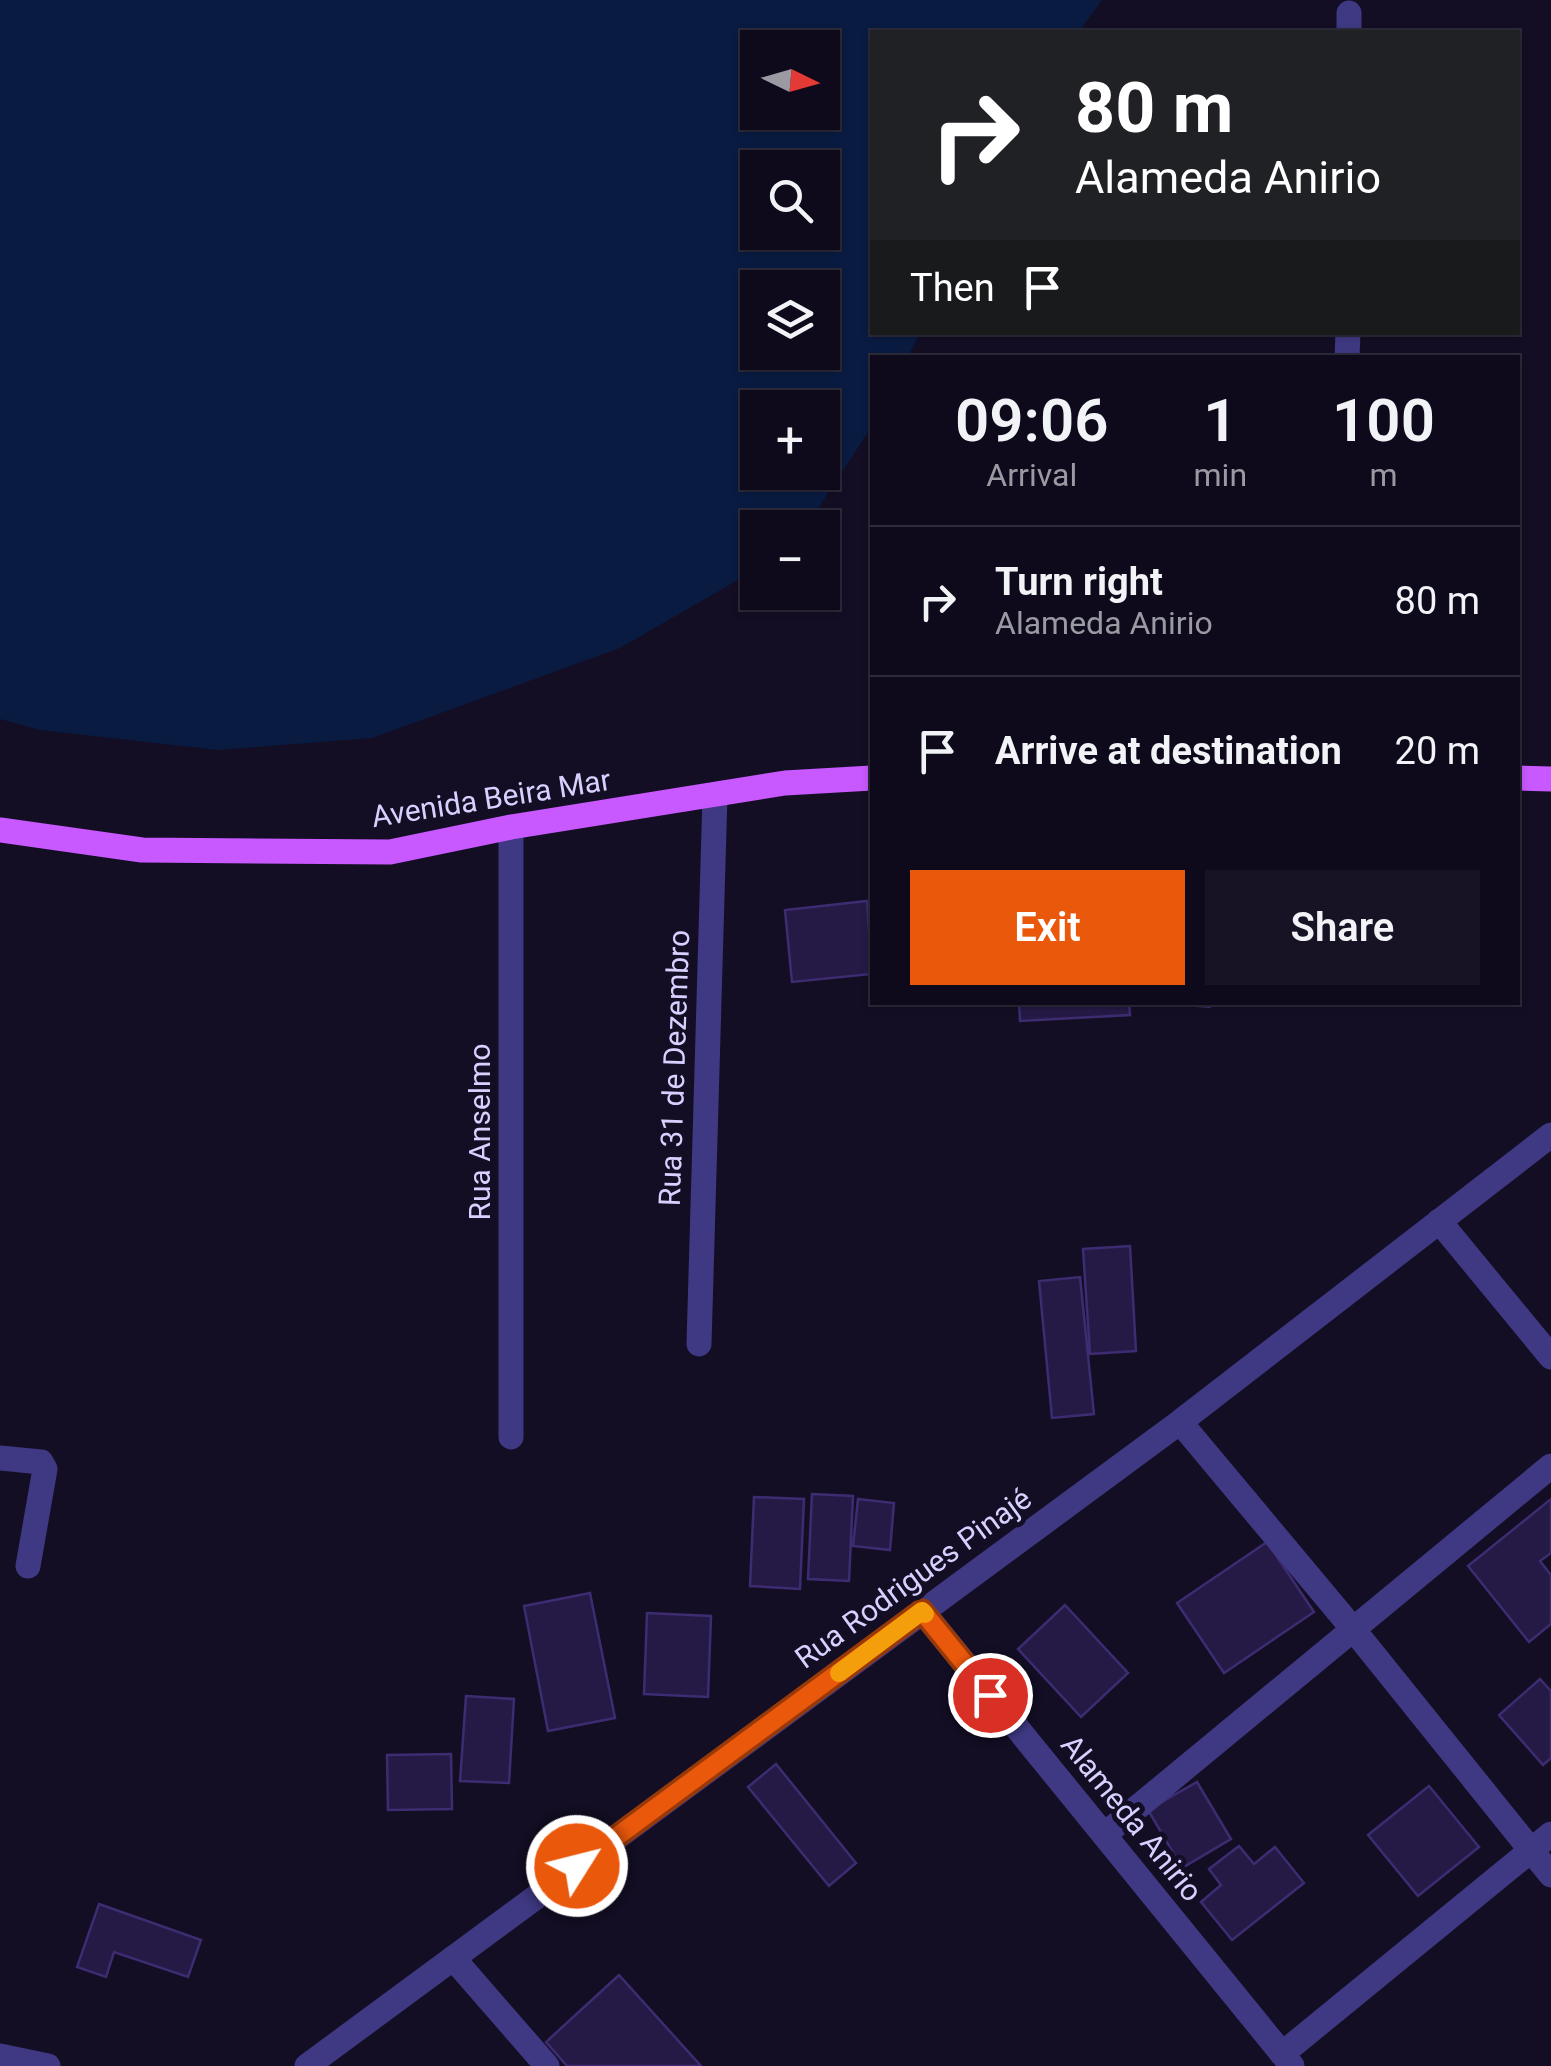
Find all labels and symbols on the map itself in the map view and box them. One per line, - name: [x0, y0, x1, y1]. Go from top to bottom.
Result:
- north arrow: [740, 30, 840, 130]
- street label: Avenida Beira Mar: [369, 762, 613, 834]
- street label: Rua 31 de Dezembro: [652, 929, 696, 1207]
- street label: Rua Anselmo: [462, 1043, 497, 1221]
- street label: Rua Rodrigues Pinajé: [788, 1481, 1038, 1675]
- pin: [948, 1653, 1033, 1738]
- street label: Alameda Anirio: [1054, 1728, 1210, 1908]
- position arrow: [525, 1814, 629, 1918]

